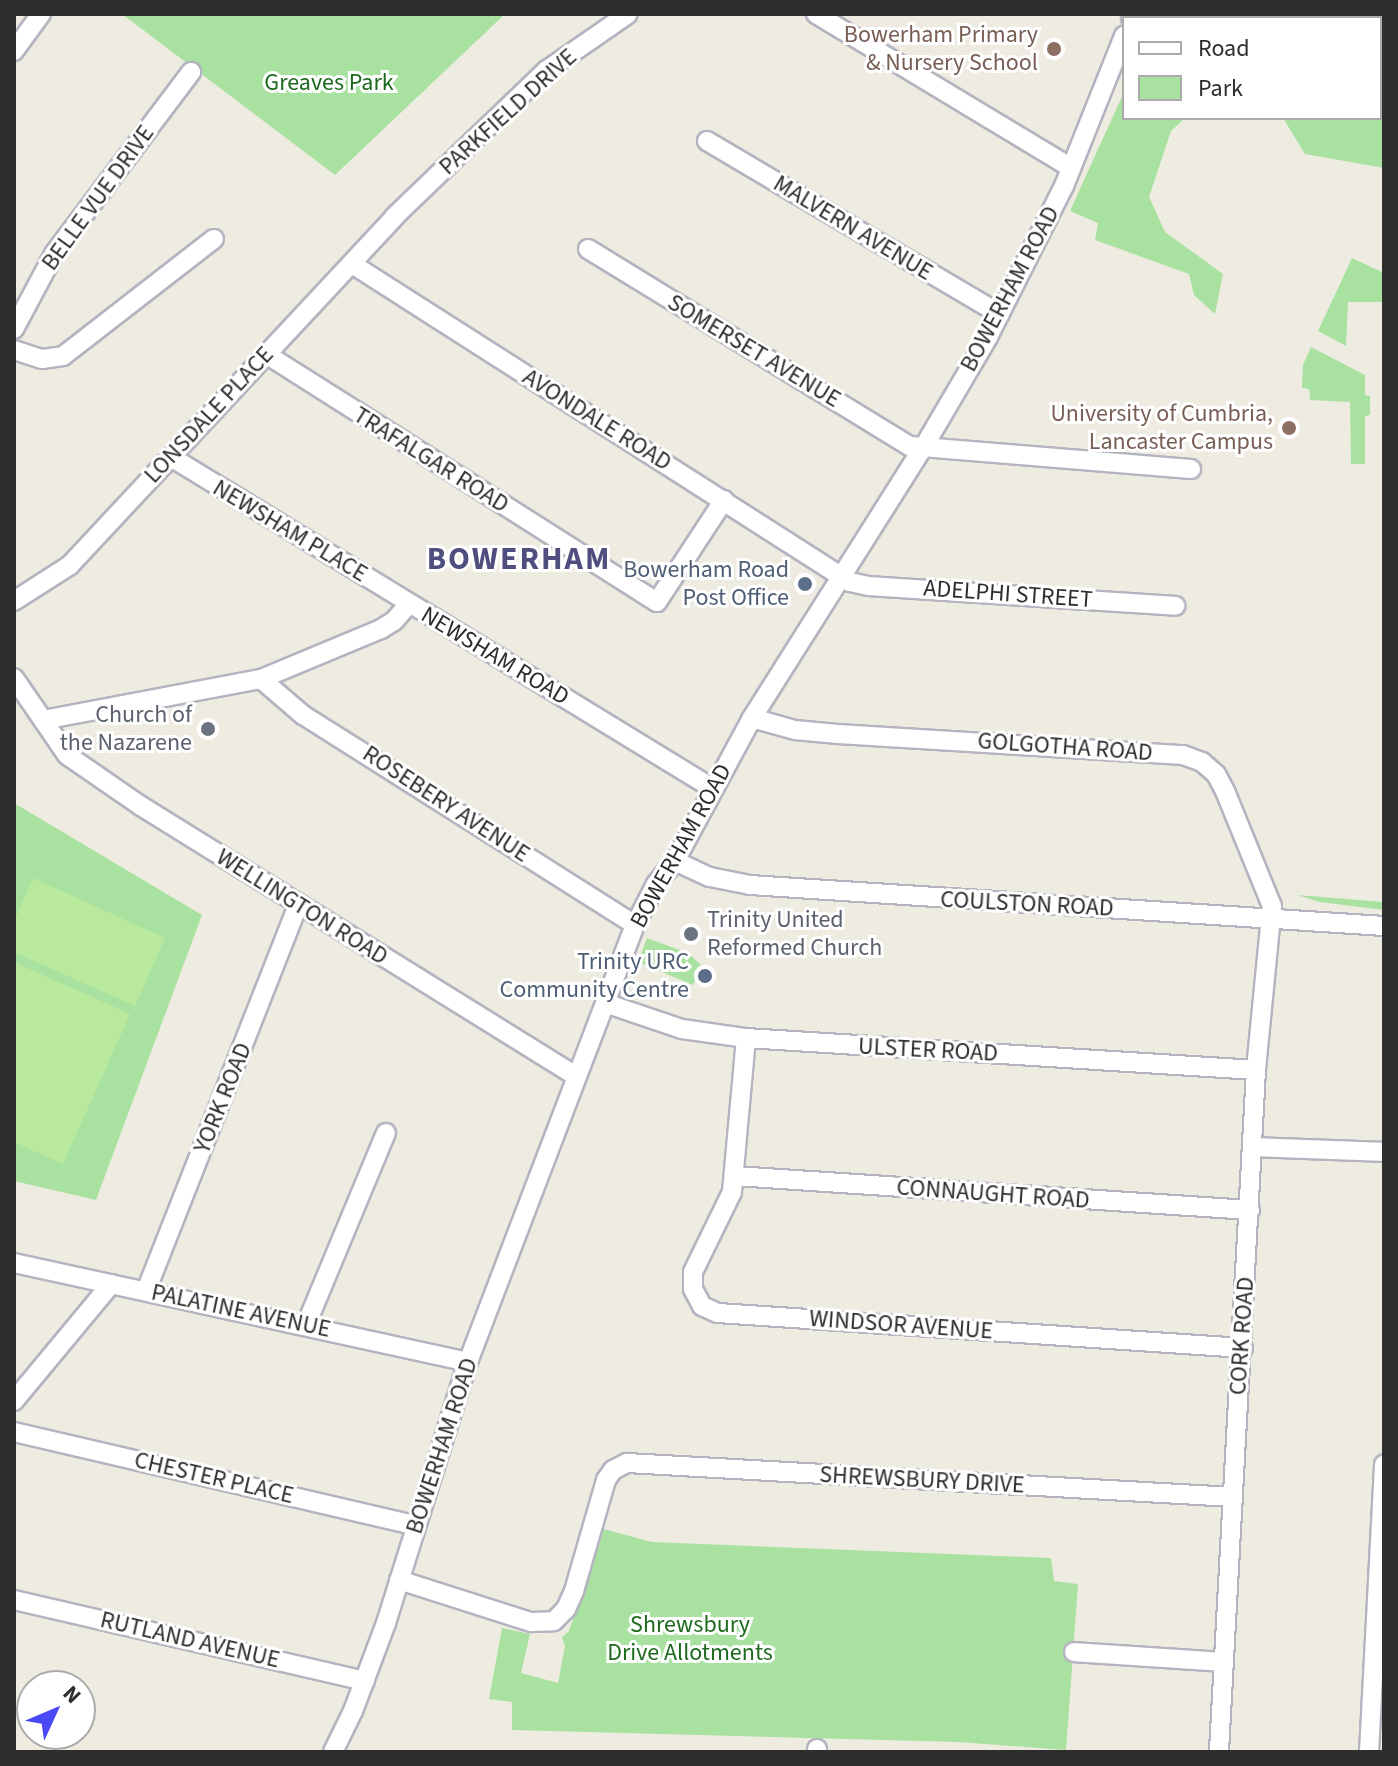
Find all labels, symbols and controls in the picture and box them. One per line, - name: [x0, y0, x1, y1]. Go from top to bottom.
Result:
- legend: [1122, 16, 1382, 120]
- place label: Bowerham Primary & Nursery School: [844, 21, 1038, 77]
- text: Road: [1198, 31, 1250, 66]
- marker: Bowerham Primary & Nursery School: [1045, 40, 1063, 58]
- street label: PARKFIELD DRIVE: [433, 43, 583, 181]
- park label: Greaves Park: [264, 69, 394, 97]
- text: Park: [1198, 71, 1243, 106]
- street label: BELLE VUE DRIVE: [36, 120, 160, 276]
- street label: MALVERN AVENUE: [768, 169, 938, 287]
- street label: BOWERHAM ROAD: [954, 201, 1066, 377]
- street label: SOMERSET AVENUE: [662, 288, 846, 414]
- street label: LONSDALE PLACE: [138, 341, 280, 489]
- street label: AVONDALE ROAD: [517, 363, 677, 477]
- place label: University of Cumbria, Lancaster Campus: [1050, 400, 1273, 456]
- street label: TRAFALGAR ROAD: [348, 401, 514, 519]
- marker: University of Cumbria, Lancaster Campus: [1280, 419, 1298, 437]
- street label: NEWSHAM PLACE: [208, 474, 372, 588]
- district label: BOWERHAM: [427, 540, 611, 578]
- place label: Bowerham Road Post Office: [623, 556, 789, 612]
- street label: ADELPHI STREET: [922, 574, 1094, 614]
- marker: Bowerham Road Post Office: [796, 575, 814, 593]
- street label: NEWSHAM ROAD: [416, 600, 574, 712]
- place label: Church of the Nazarene: [60, 701, 192, 757]
- marker: Church of the Nazarene: [199, 720, 217, 738]
- street label: GOLGOTHA ROAD: [976, 727, 1154, 767]
- street label: ROSEBERY AVENUE: [357, 739, 535, 869]
- street label: BOWERHAM ROAD: [624, 759, 738, 933]
- street label: WELLINGTON ROAD: [211, 843, 393, 971]
- street label: COULSTON ROAD: [940, 885, 1114, 923]
- place label: Trinity United Reformed Church: [707, 906, 882, 962]
- marker: Trinity United Reformed Church: [682, 925, 700, 943]
- place label: Trinity URC Community Centre: [499, 948, 689, 1004]
- marker: Trinity URC Community Centre: [696, 967, 714, 985]
- street label: ULSTER ROAD: [857, 1032, 999, 1068]
- street label: YORK ROAD: [188, 1039, 258, 1157]
- street label: CONNAUGHT ROAD: [896, 1173, 1090, 1215]
- street label: CORK ROAD: [1224, 1276, 1260, 1396]
- street label: PALATINE AVENUE: [149, 1278, 333, 1344]
- street label: WINDSOR AVENUE: [808, 1304, 994, 1346]
- street label: BOWERHAM ROAD: [400, 1354, 484, 1538]
- street label: CHESTER PLACE: [131, 1446, 297, 1510]
- street label: SHREWSBURY DRIVE: [819, 1460, 1025, 1500]
- street label: RUTLAND AVENUE: [98, 1605, 282, 1675]
- park label: Shrewsbury Drive Allotments: [607, 1611, 773, 1667]
- north arrow: [16, 1670, 96, 1750]
- text: N: [55, 1678, 88, 1711]

